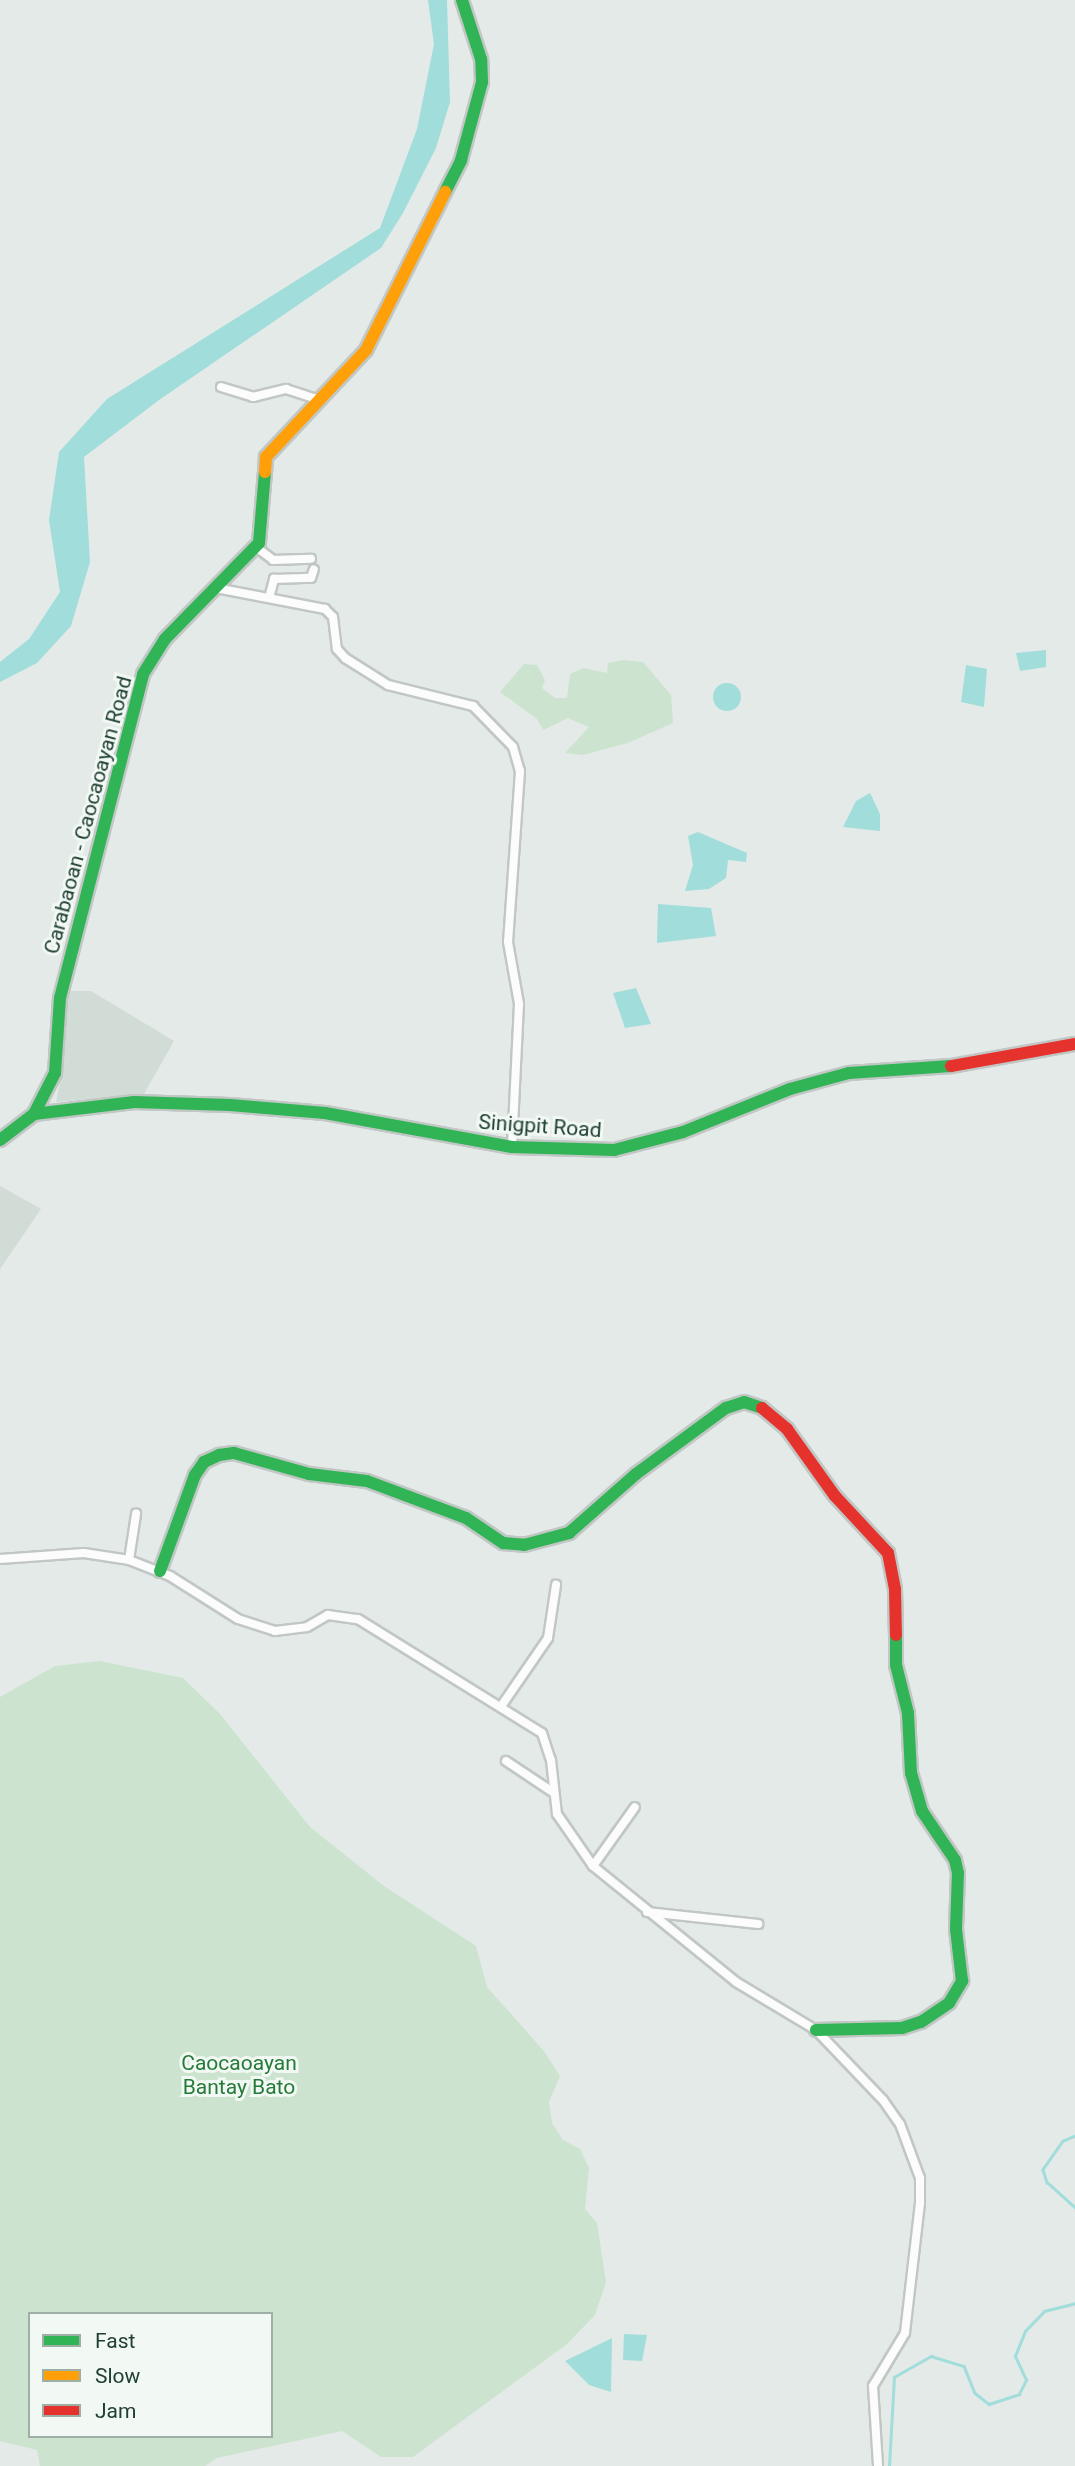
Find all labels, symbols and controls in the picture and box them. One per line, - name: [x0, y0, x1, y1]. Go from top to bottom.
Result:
- street label: Carabaoan - Caocaoayan Road: [39, 673, 137, 957]
- street label: Sinigpit Road: [478, 1109, 602, 1143]
- park label: Caocaoayan Bantay Bato: [181, 2050, 297, 2100]
- legend: [28, 2312, 273, 2438]
- text: Fast: [95, 2329, 135, 2353]
- text: Slow: [95, 2364, 140, 2388]
- text: Jam: [95, 2399, 136, 2423]

